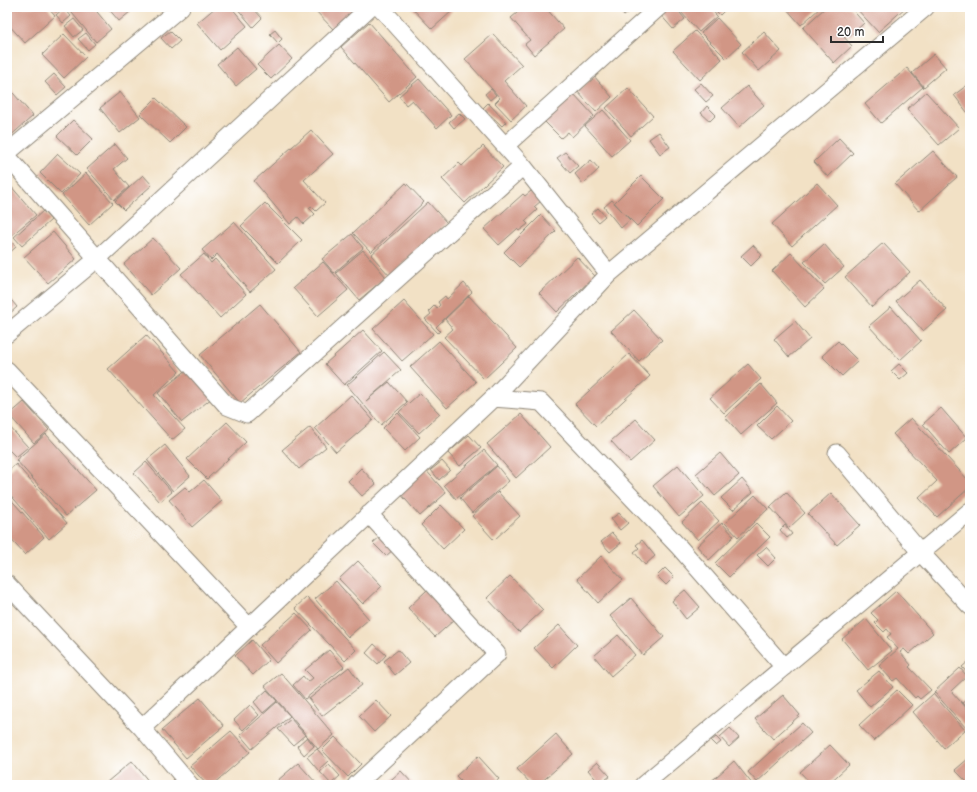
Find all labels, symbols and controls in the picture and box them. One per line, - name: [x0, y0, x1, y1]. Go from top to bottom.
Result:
- scale bar: [831, 18, 883, 44]
- text: 20 m: [837, 25, 864, 40]

